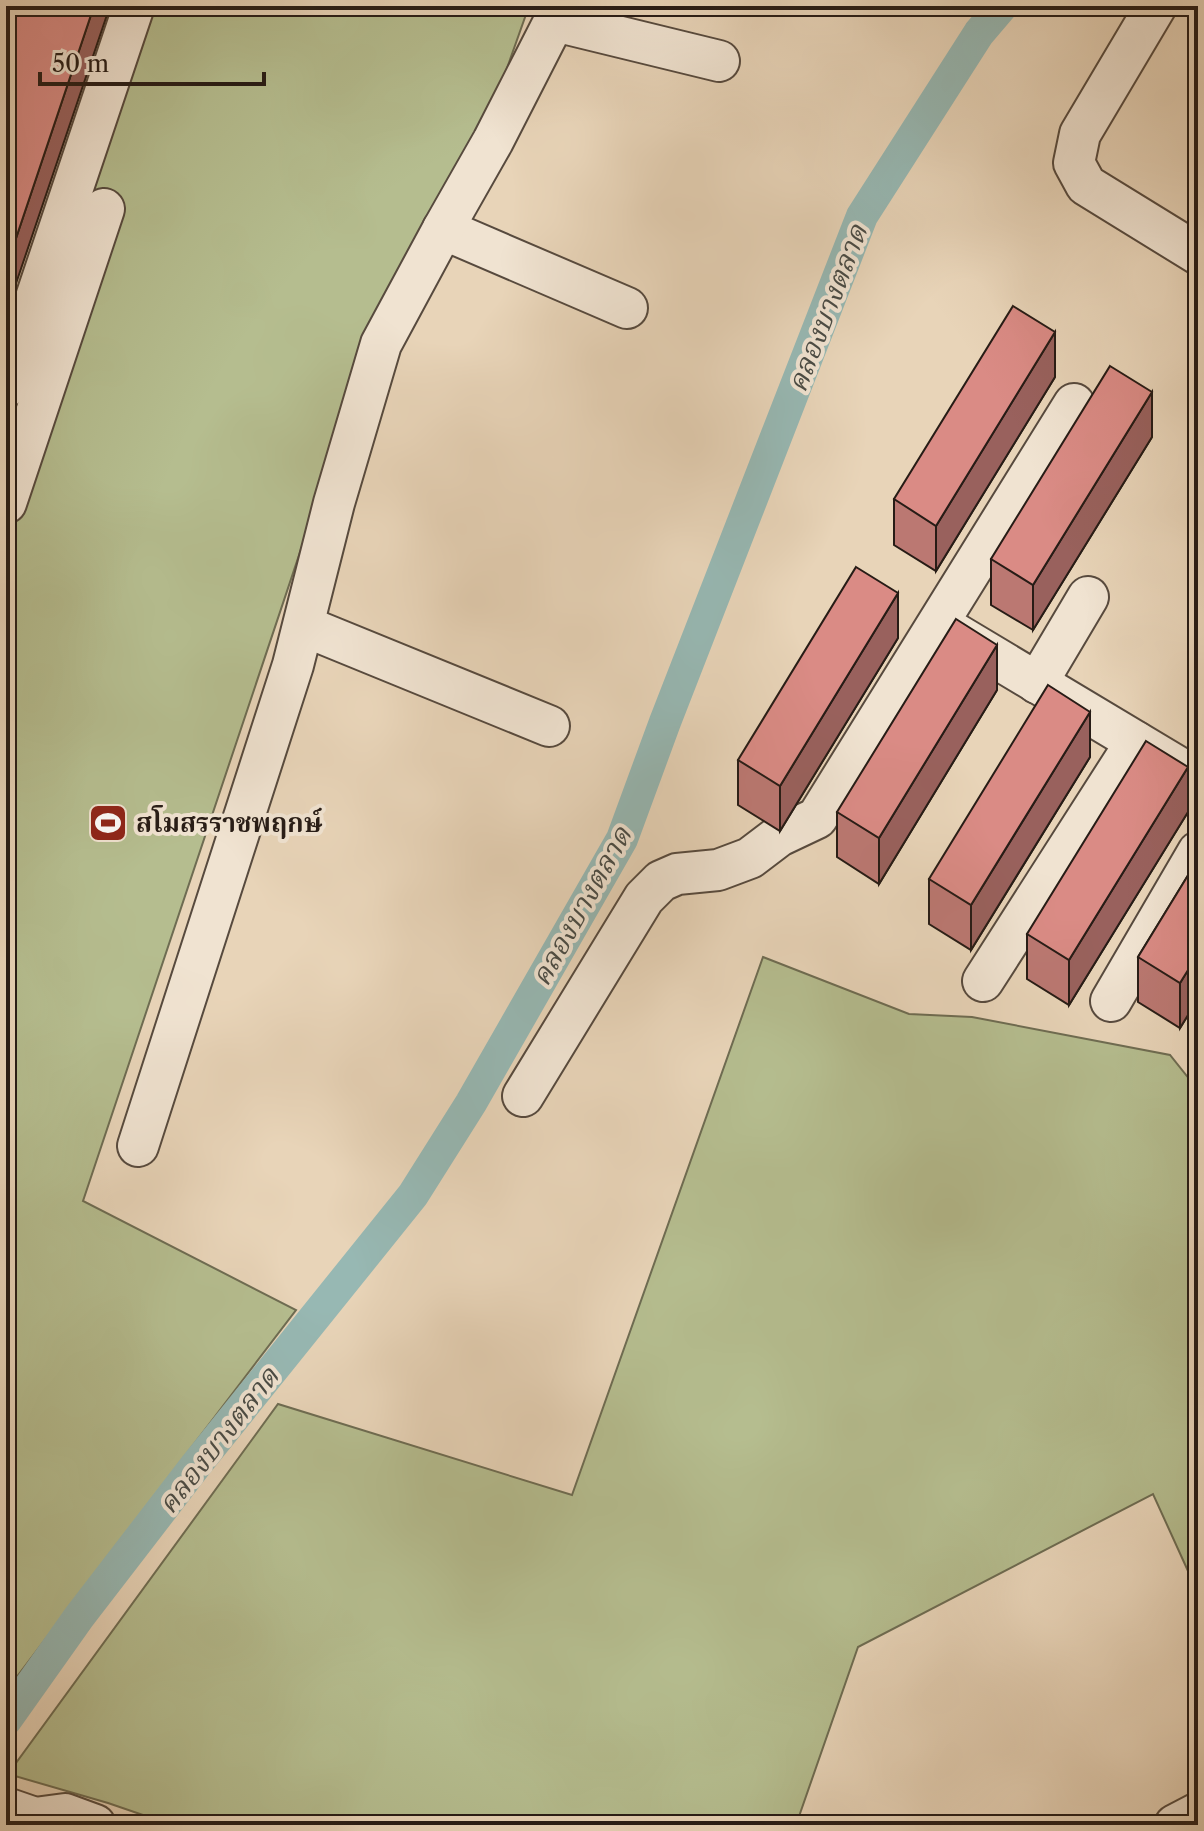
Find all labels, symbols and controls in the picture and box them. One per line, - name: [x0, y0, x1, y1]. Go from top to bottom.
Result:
- scale bar: [40, 36, 264, 86]
- text: 50 m: [52, 49, 109, 78]
- water label: คลองบางตลาด: [780, 219, 875, 396]
- sports icon: สโมสรราชพฤกษ์: [87, 802, 129, 844]
- place label: สโมสรราชพฤกษ์: [136, 805, 323, 839]
- water label: คลองบางตลาด: [523, 820, 639, 991]
- water label: คลองบางตลาด: [150, 1359, 286, 1520]

